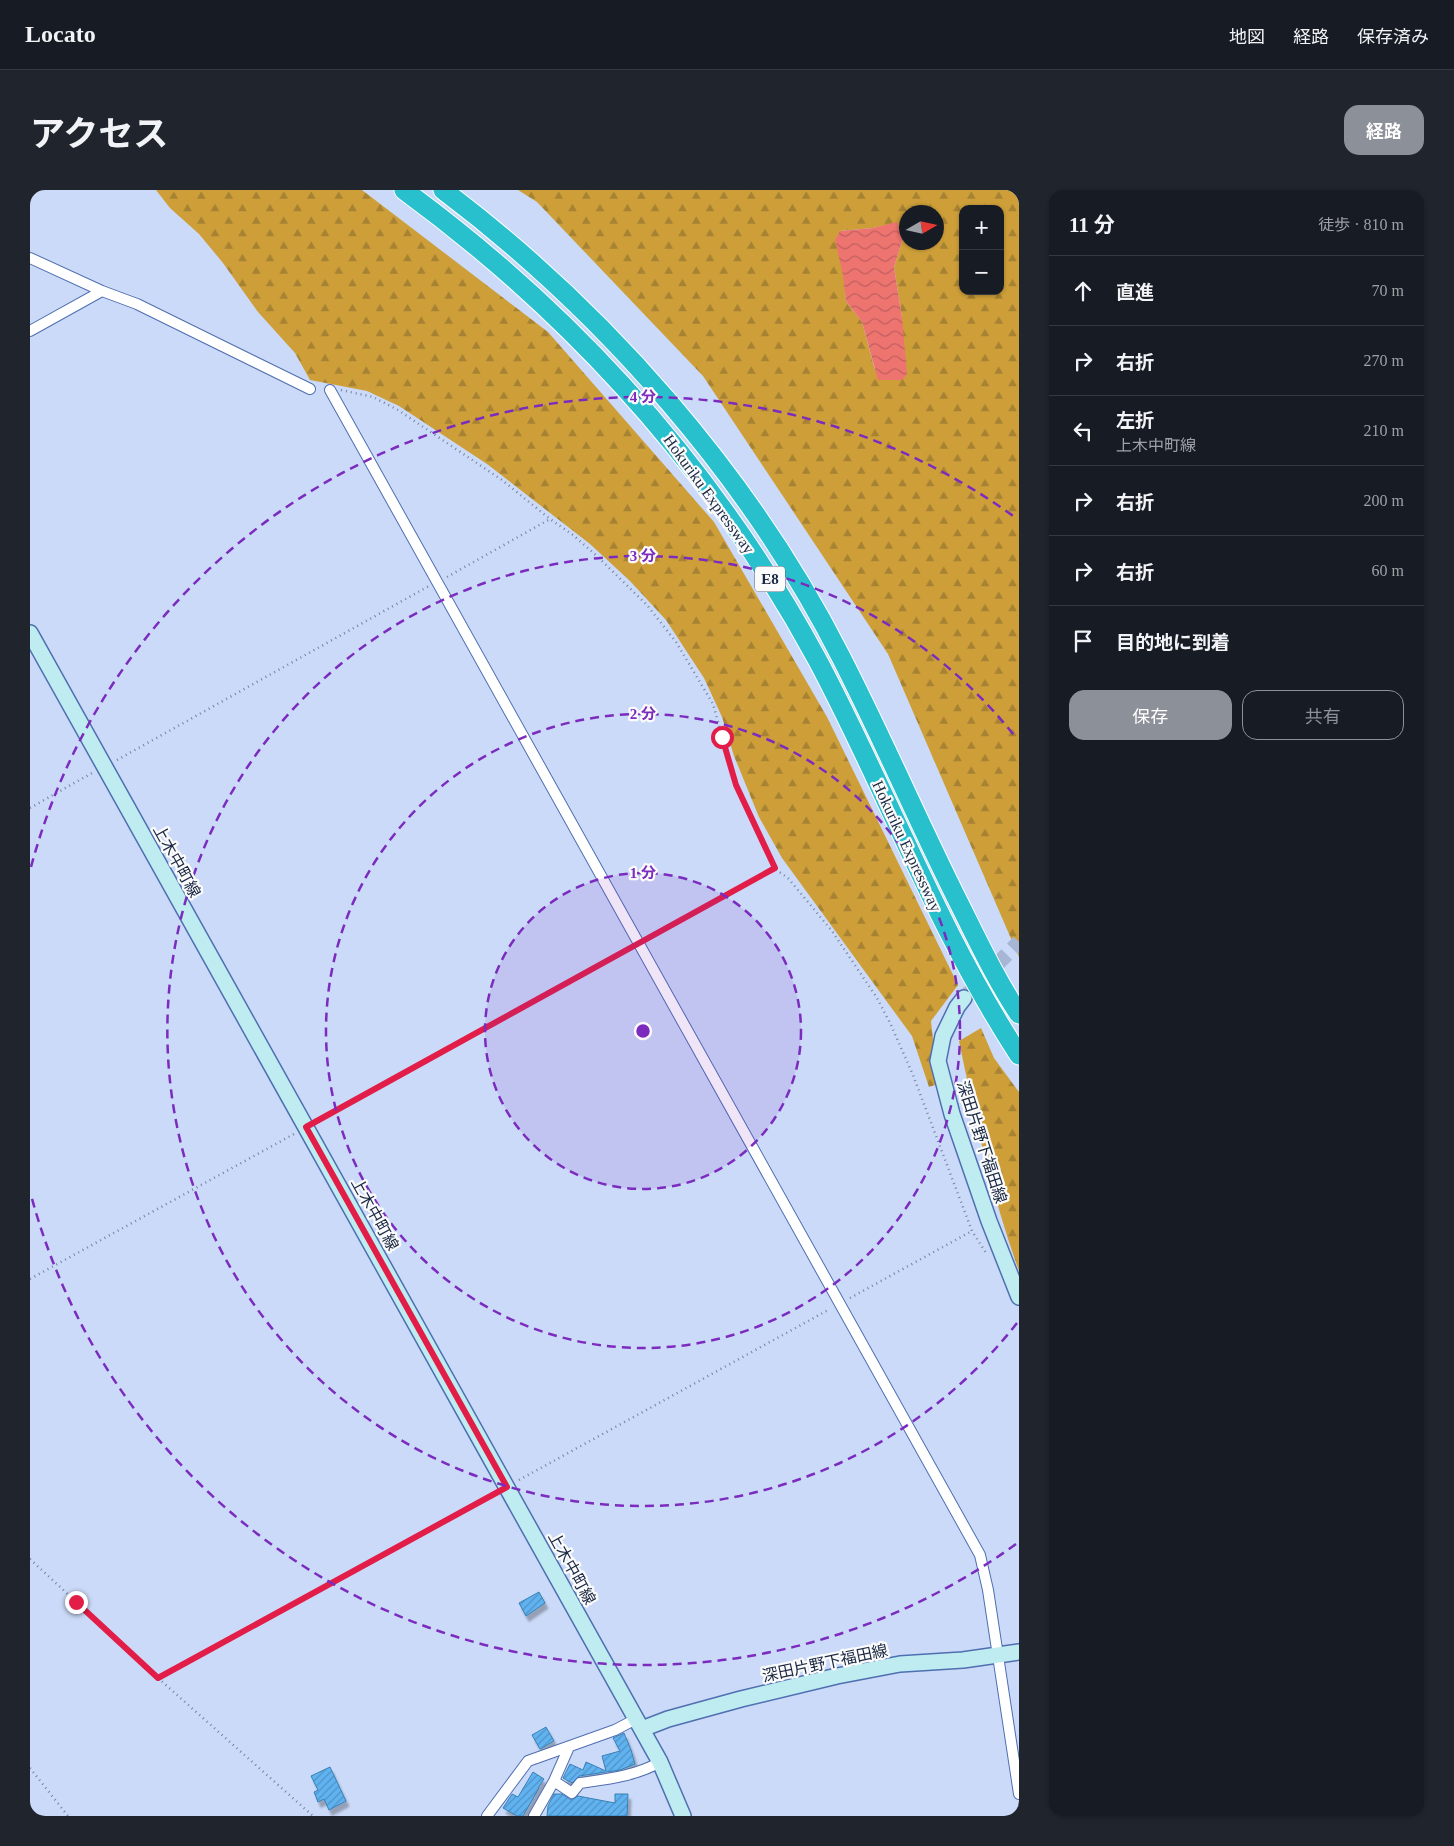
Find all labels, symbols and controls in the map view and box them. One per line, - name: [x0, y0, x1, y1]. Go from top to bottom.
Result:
- text: Locato: [25, 21, 96, 47]
- text: 地図: [1229, 27, 1265, 47]
- text: 経路: [1293, 27, 1329, 47]
- text: 保存済み: [1357, 27, 1429, 47]
- button: 経路: [1344, 105, 1424, 155]
- text: アクセス: [30, 115, 168, 154]
- north arrow: [899, 205, 944, 250]
- map controls: [959, 205, 1004, 295]
- button: +: [959, 205, 1004, 250]
- text: 11 分: [1069, 213, 1115, 237]
- text: 徒歩 · 810 m: [1318, 216, 1404, 233]
- button: −: [959, 250, 1004, 295]
- icon: ahead: [1069, 277, 1097, 305]
- text: 直進: [1116, 282, 1154, 303]
- text: 70 m: [1372, 282, 1404, 299]
- icon: right: [1069, 347, 1097, 375]
- text: 右折: [1116, 352, 1154, 373]
- text: 270 m: [1364, 352, 1404, 369]
- text: 4 分: [630, 389, 656, 405]
- text: 左折: [1116, 410, 1154, 431]
- icon: left: [1069, 417, 1097, 445]
- text: 210 m: [1364, 422, 1404, 439]
- street label: Hokuriku Expressway: [659, 431, 758, 557]
- text: 上木中町線: [1116, 437, 1196, 454]
- icon: right: [1069, 487, 1097, 515]
- text: 右折: [1116, 492, 1154, 513]
- text: 200 m: [1364, 492, 1404, 509]
- text: 3 分: [630, 548, 656, 564]
- icon: right: [1069, 557, 1097, 585]
- text: 右折: [1116, 562, 1154, 583]
- text: 60 m: [1372, 562, 1404, 579]
- road number: E8: [755, 566, 785, 592]
- icon: arrive: [1069, 627, 1097, 655]
- text: 目的地に到着: [1116, 632, 1230, 653]
- button: 保存: [1069, 690, 1232, 740]
- button: 共有: [1242, 690, 1404, 740]
- text: 2 分: [630, 706, 656, 722]
- route start: [711, 726, 734, 749]
- street label: Hokuriku Expressway: [868, 778, 945, 915]
- street label: 上木中町線: [150, 822, 204, 900]
- text: 1 分: [630, 865, 656, 881]
- centre of rings: [634, 1022, 652, 1040]
- street label: 深田片野下福田線: [954, 1078, 1010, 1206]
- street label: 上木中町線: [348, 1175, 402, 1253]
- street label: 上木中町線: [545, 1529, 599, 1607]
- route end: [65, 1591, 88, 1614]
- street label: 深田片野下福田線: [761, 1641, 889, 1685]

